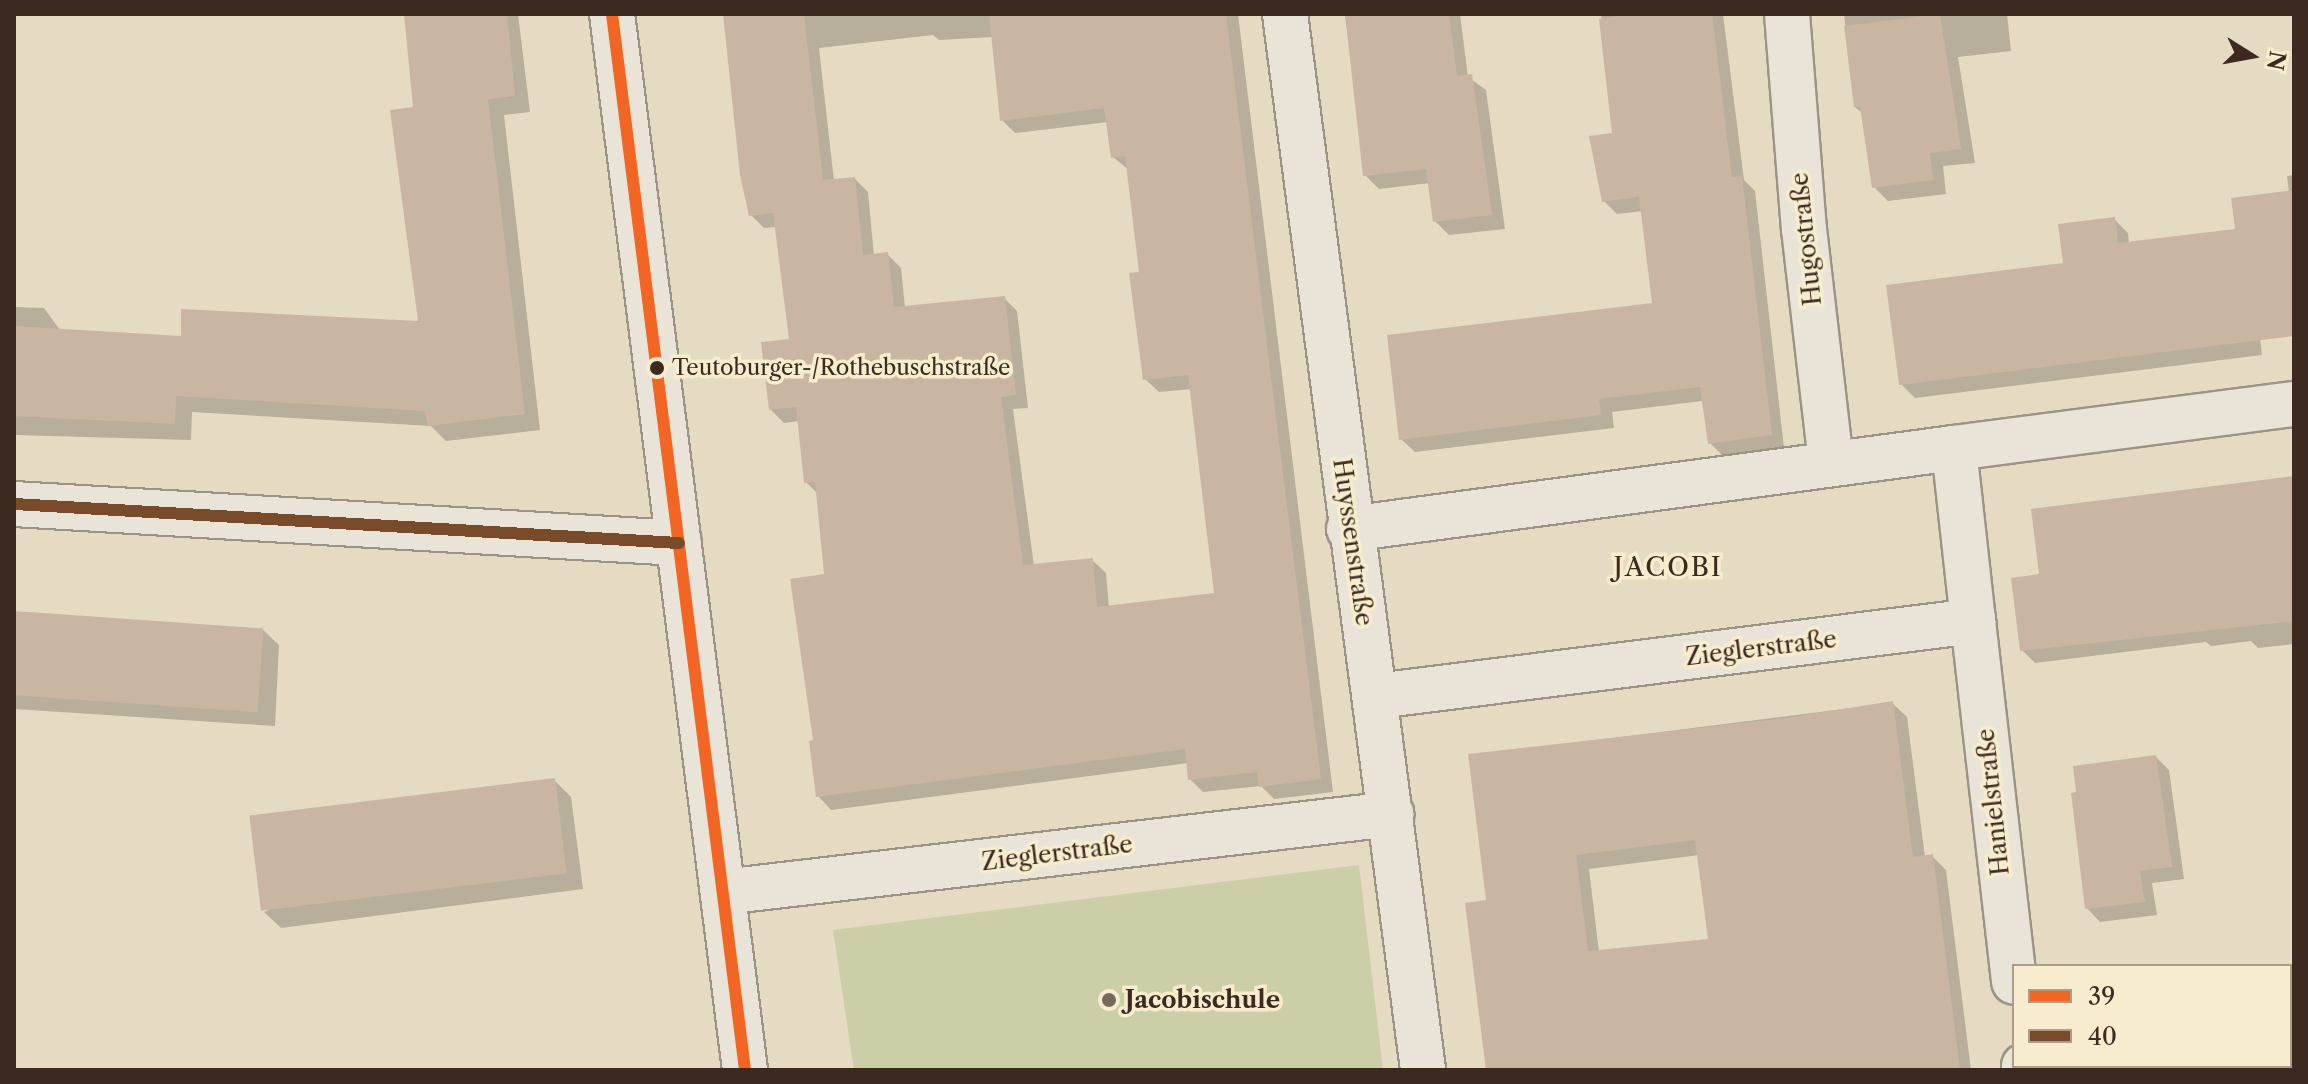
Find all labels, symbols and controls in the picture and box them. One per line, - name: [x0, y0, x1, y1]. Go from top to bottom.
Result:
- north arrow: [2212, 16, 2292, 96]
- text: N: [2261, 49, 2291, 73]
- street label: Hugostraße: [1785, 171, 1827, 307]
- place label: Teutoburger-/Rothebuschstraße: [672, 355, 1010, 381]
- marker: Teutoburger-/Rothebuschstraße: [649, 360, 665, 376]
- street label: Huyssenstraße: [1327, 457, 1379, 627]
- district label: JACOBI: [1613, 552, 1723, 584]
- street label: Zieglerstraße: [1684, 624, 1838, 672]
- street label: Hanielstraße: [1971, 727, 2015, 877]
- street label: Zieglerstraße: [980, 829, 1134, 877]
- legend: [2012, 964, 2292, 1068]
- text: 39: [2088, 982, 2115, 1011]
- place label: Jacobischule: [1125, 986, 1280, 1014]
- marker: Jacobischule: [1100, 991, 1118, 1009]
- text: 40: [2088, 1022, 2117, 1051]

